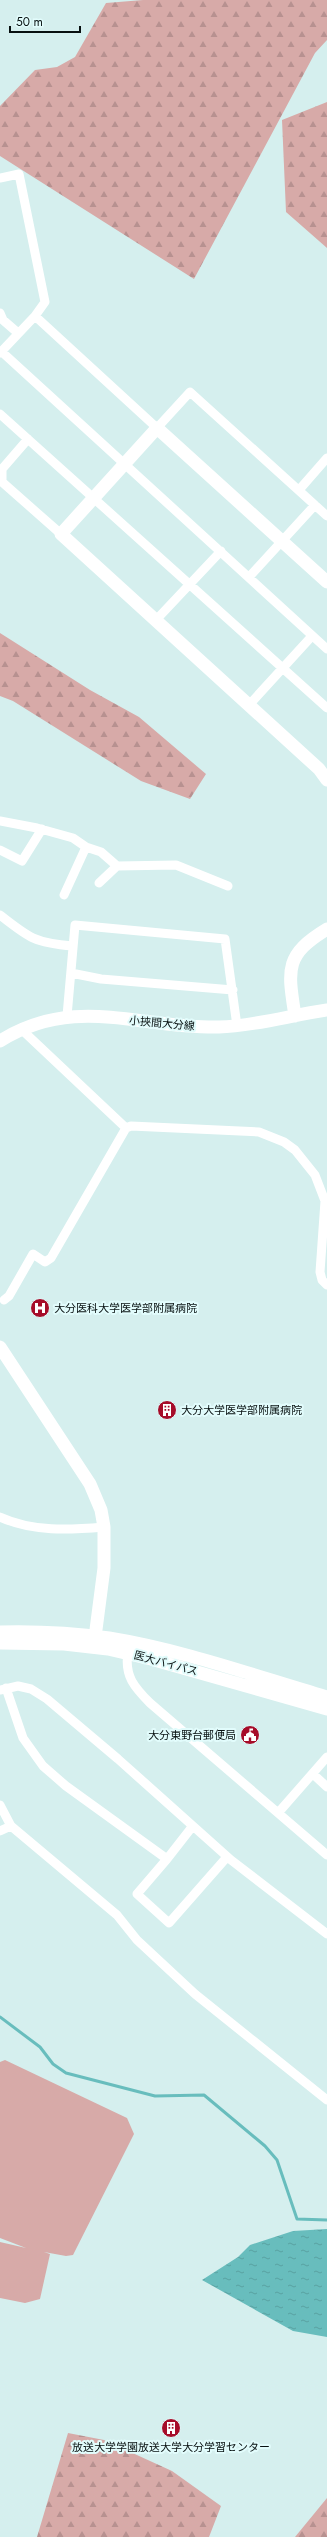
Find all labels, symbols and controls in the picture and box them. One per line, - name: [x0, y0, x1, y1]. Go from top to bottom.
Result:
- scale bar: [10, 8, 80, 34]
- text: 50 m: [16, 13, 43, 31]
- street label: 小挾間大分線: [128, 1012, 196, 1034]
- hospital icon: 大分医科大学医学部附属病院: [29, 1297, 51, 1319]
- place label: 大分医科大学医学部附属病院: [54, 1300, 197, 1316]
- building icon: 大分大学医学部附属病院: [156, 1399, 178, 1421]
- place label: 大分大学医学部附属病院: [181, 1402, 302, 1418]
- street label: 医大バイパス: [132, 1647, 200, 1679]
- public building icon: 大分東野台郵便局: [239, 1724, 261, 1746]
- place label: 大分東野台郵便局: [148, 1727, 236, 1743]
- building icon: 放送大学学園放送大学大分学習センター: [160, 2417, 182, 2439]
- place label: 放送大学学園放送大学大分学習センター: [72, 2439, 270, 2455]

